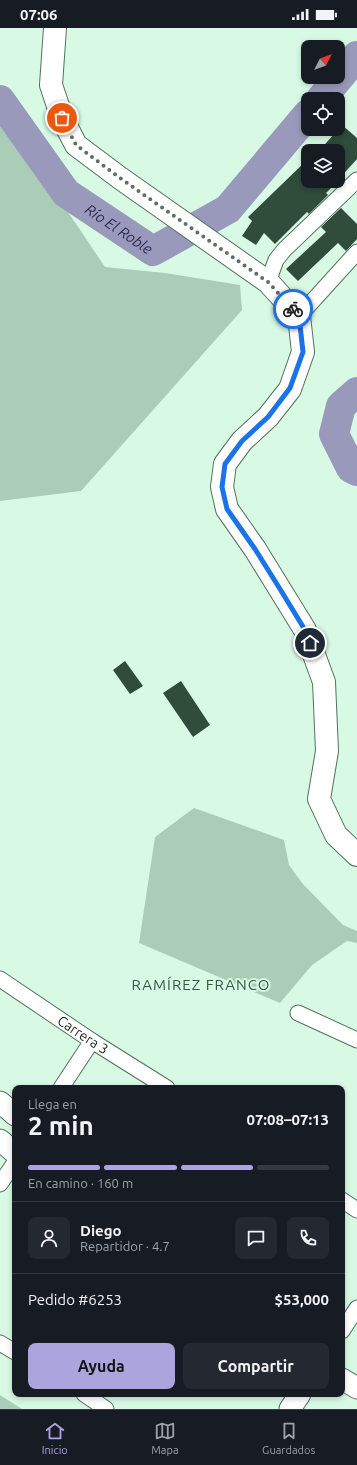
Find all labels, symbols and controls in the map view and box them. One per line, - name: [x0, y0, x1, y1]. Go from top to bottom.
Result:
- text: 07:06: [20, 6, 58, 23]
- north arrow: [301, 40, 345, 84]
- map controls: [301, 40, 345, 188]
- button: locate: [301, 92, 345, 136]
- pin: [45, 101, 79, 135]
- icon: bag: [51, 107, 73, 129]
- button: layers: [301, 144, 345, 188]
- water label: Río El Roble: [82, 200, 156, 257]
- courier: [273, 289, 313, 329]
- icon: bike: [282, 298, 304, 320]
- pin: [293, 626, 327, 660]
- icon: home: [299, 632, 321, 654]
- district label: RAMÍREZ FRANCO: [132, 976, 270, 993]
- street label: Carrera 3: [54, 1012, 111, 1057]
- text: Llega en: [28, 1097, 77, 1111]
- text: 2 min: [28, 1111, 94, 1140]
- text: 07:08–07:13: [246, 1111, 329, 1128]
- text: En camino · 160 m: [28, 1176, 133, 1190]
- button: person: [28, 1217, 70, 1259]
- button: chat: [235, 1217, 277, 1259]
- button: phone: [287, 1217, 329, 1259]
- text: Diego: [80, 1222, 122, 1239]
- text: Repartidor · 4.7: [80, 1239, 170, 1253]
- text: Pedido #6253: [28, 1291, 122, 1308]
- text: $53,000: [275, 1291, 329, 1308]
- button: Ayuda: [28, 1343, 175, 1389]
- button: Compartir: [183, 1343, 329, 1389]
- tab: Inicio: [42, 1420, 68, 1456]
- tab: Mapa: [151, 1420, 179, 1456]
- tab: Guardados: [262, 1420, 315, 1456]

